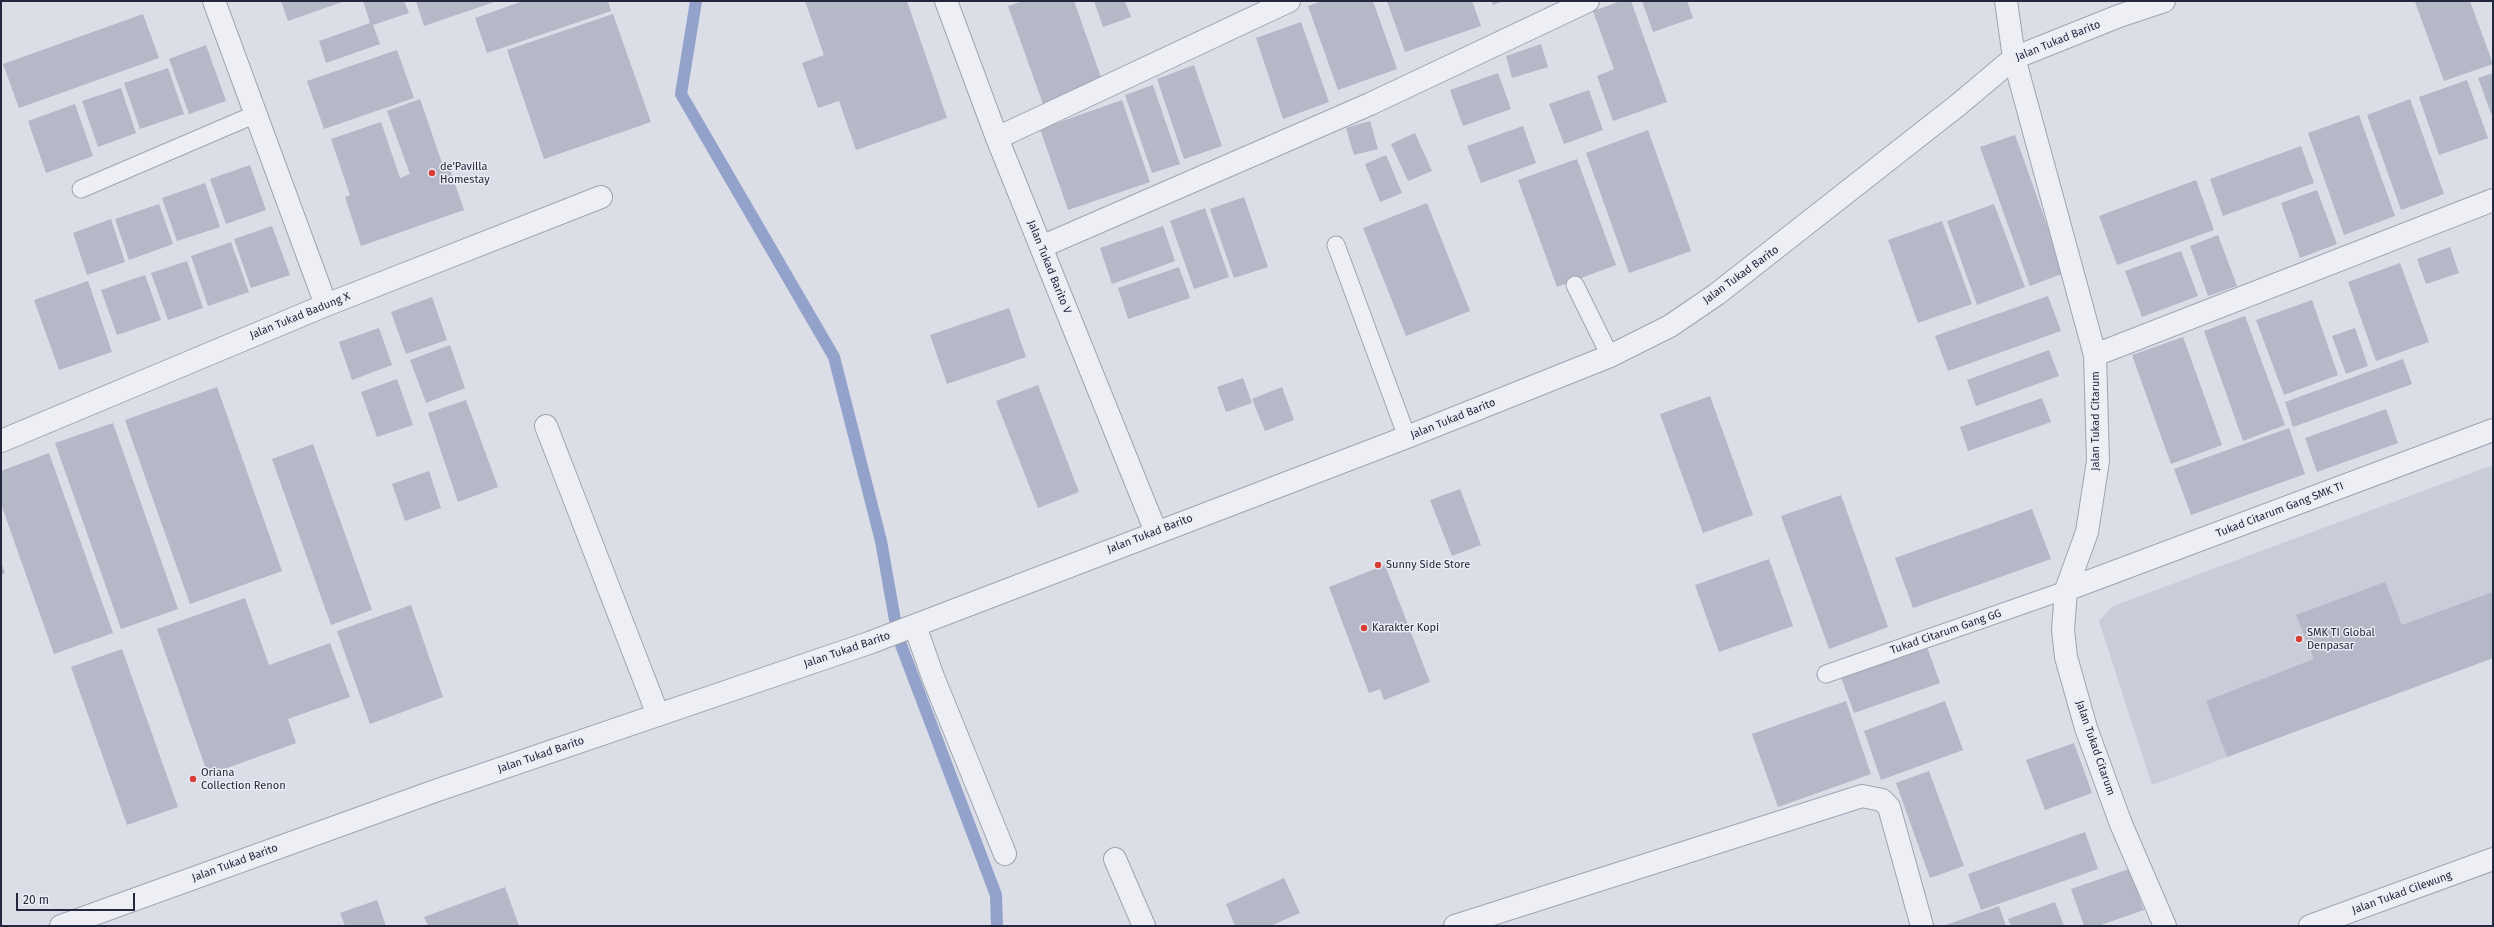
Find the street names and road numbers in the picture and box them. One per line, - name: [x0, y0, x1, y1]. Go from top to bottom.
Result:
- street label: Jalan Tukad Barito: [2014, 18, 2102, 64]
- street label: Jalan Tukad Barito V: [1024, 218, 1074, 316]
- street label: Jalan Tukad Barito: [1700, 243, 1782, 307]
- street label: Jalan Tukad Badung X: [248, 290, 352, 342]
- street label: Jalan Tukad Citarum: [2089, 371, 2103, 471]
- street label: Jalan Tukad Barito: [1409, 396, 1497, 442]
- street label: Tukad Citarum Gang SMK TI: [2214, 480, 2346, 540]
- street label: Jalan Tukad Barito: [1105, 512, 1195, 556]
- street label: Tukad Citarum Gang GG: [1889, 607, 2003, 657]
- street label: Jalan Tukad Barito: [802, 629, 892, 671]
- street label: Jalan Tukad Citarum: [2073, 699, 2117, 797]
- street label: Jalan Tukad Barito: [496, 734, 586, 776]
- street label: Jalan Tukad Barito: [190, 841, 280, 885]
- street label: Jalan Tukad Cilewung: [2350, 869, 2454, 917]

